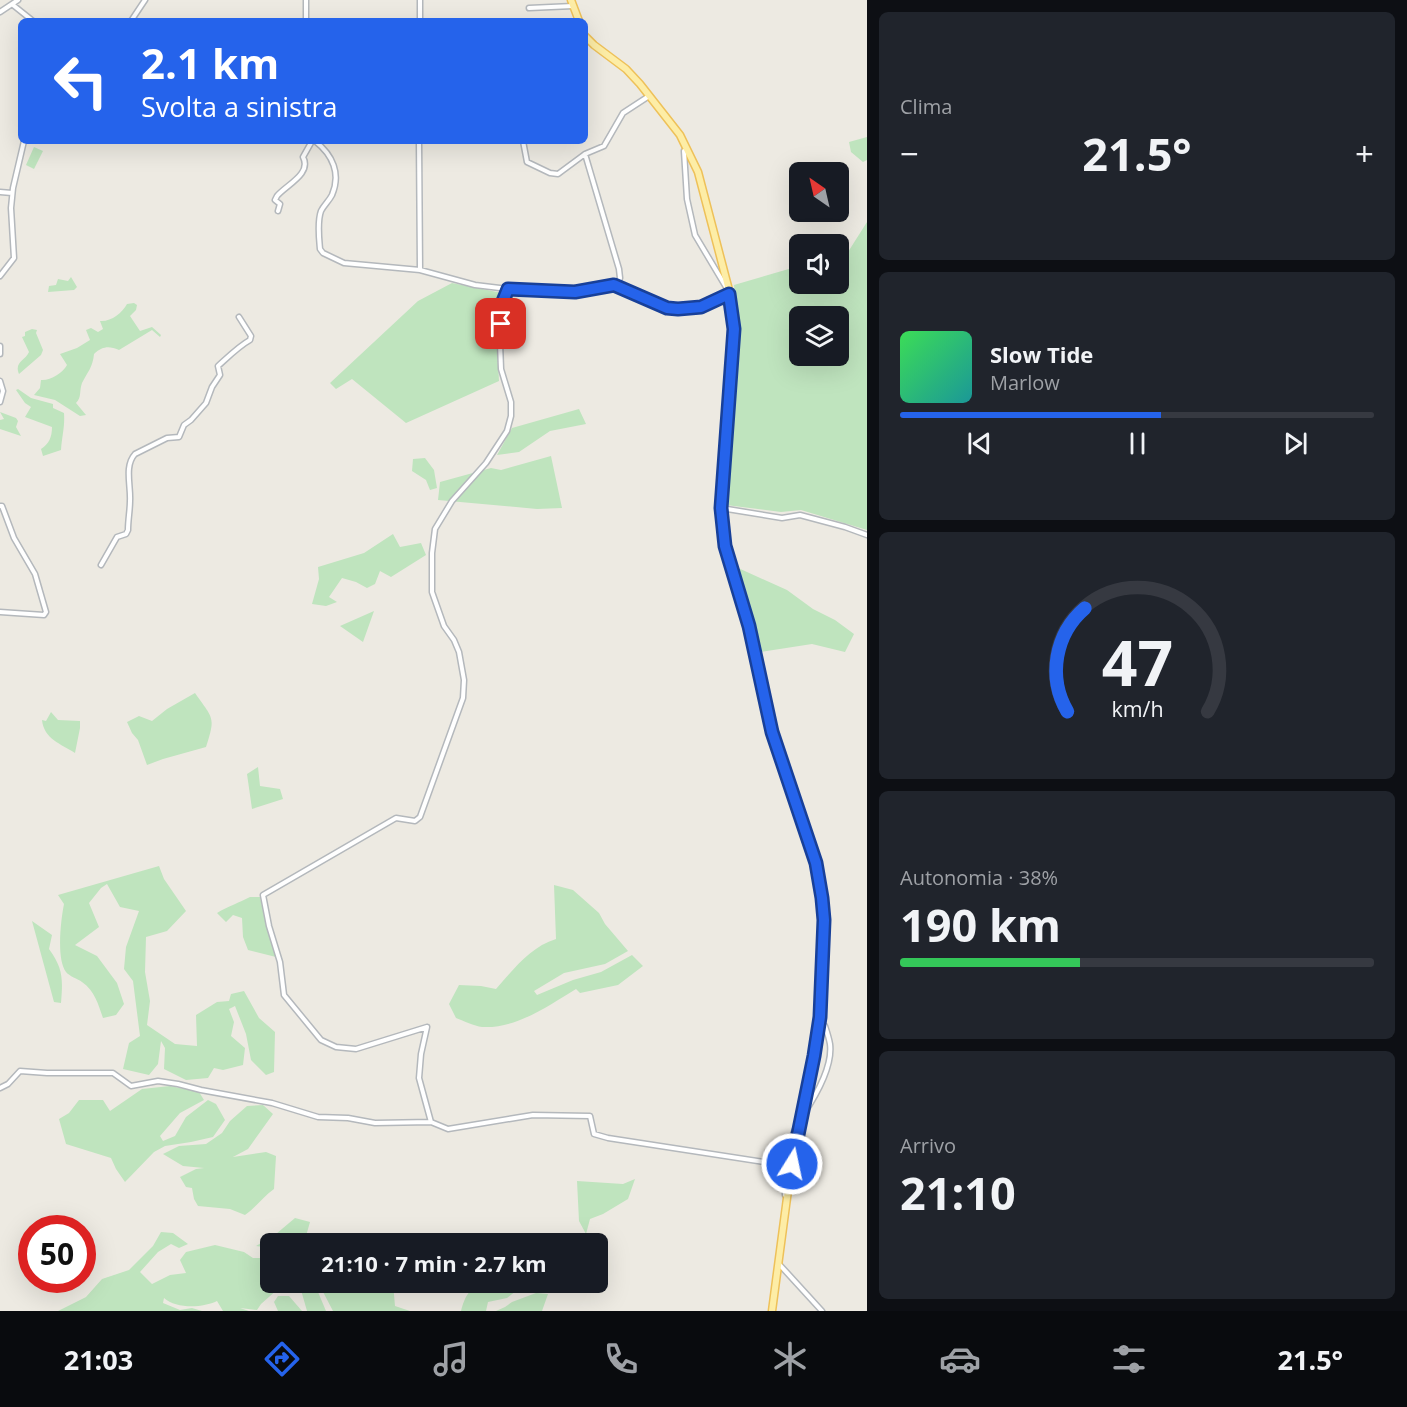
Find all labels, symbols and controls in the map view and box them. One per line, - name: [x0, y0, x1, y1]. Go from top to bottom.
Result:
- text: 2.1 km: [141, 34, 279, 91]
- icon: left: [42, 42, 120, 120]
- text: Svolta a sinistra: [141, 88, 338, 125]
- text: Clima: [900, 93, 952, 120]
- text: 21.5°: [1082, 123, 1192, 184]
- text: −: [900, 131, 919, 176]
- text: +: [1355, 131, 1374, 176]
- north arrow: [789, 162, 849, 222]
- map controls: [789, 162, 849, 366]
- button: sound: [789, 234, 849, 294]
- pin: [475, 298, 526, 349]
- button: layers: [789, 306, 849, 366]
- icon: arrive: [484, 307, 517, 340]
- text: Slow Tide: [990, 339, 1093, 369]
- text: Marlow: [990, 369, 1060, 396]
- icon: previous: [963, 427, 996, 460]
- icon: pause: [1121, 427, 1154, 460]
- icon: next: [1279, 427, 1312, 460]
- text: 47: [1101, 620, 1173, 705]
- text: km/h: [1111, 695, 1163, 724]
- text: Autonomia · 38%: [900, 864, 1058, 891]
- text: 190 km: [900, 894, 1061, 955]
- position arrow: [760, 1132, 824, 1196]
- text: Arrivo: [900, 1132, 956, 1159]
- text: 21:10: [900, 1162, 1016, 1223]
- speed limit sign: 50: [18, 1215, 96, 1293]
- text: 21:10 · 7 min · 2.7 km: [321, 1248, 547, 1278]
- icon: directions: [261, 1338, 303, 1380]
- icon: music: [430, 1338, 472, 1380]
- icon: phone: [600, 1338, 642, 1380]
- icon: climate: [769, 1338, 811, 1380]
- icon: car: [939, 1338, 981, 1380]
- icon: filters: [1108, 1338, 1150, 1380]
- text: 21:03: [64, 1341, 133, 1378]
- text: 21.5°: [1278, 1341, 1343, 1378]

